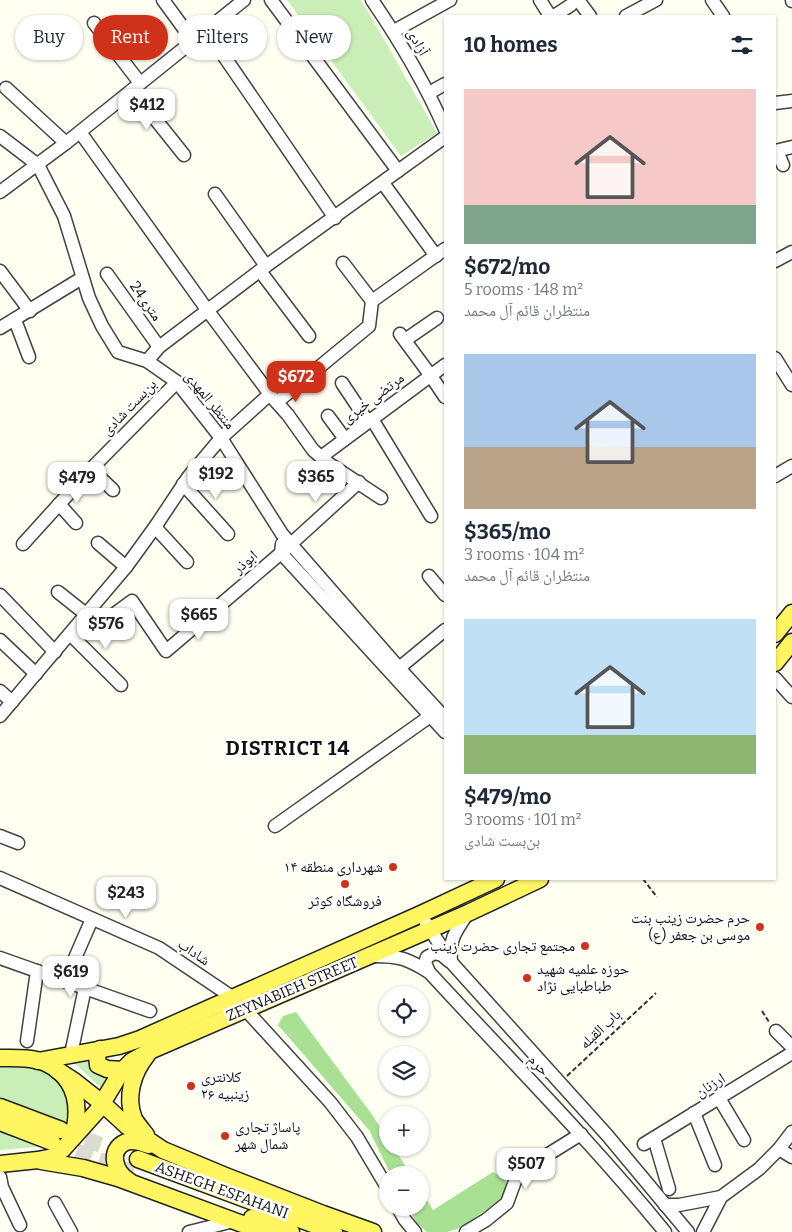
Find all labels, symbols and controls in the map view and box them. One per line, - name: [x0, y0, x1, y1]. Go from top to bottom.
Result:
- chip: Buy: [15, 15, 83, 60]
- chip: Rent: [93, 15, 168, 60]
- chip: Filters: [178, 15, 267, 60]
- chip: New: [277, 15, 351, 60]
- street label: آزادی: [402, 25, 433, 60]
- icon: filters: [728, 31, 756, 59]
- text: 10 homes: [464, 32, 558, 58]
- pin: $412: [117, 88, 177, 131]
- text: $412: [129, 95, 165, 114]
- icon: home: [565, 122, 655, 212]
- text: $672/mo: [464, 254, 550, 280]
- street label: 24متری: [125, 278, 166, 325]
- text: 5 rooms · 148 m²: [464, 280, 583, 299]
- text: منتظران قائم آل محمد: [464, 301, 590, 320]
- pin: $672: [266, 360, 326, 403]
- street label: منتظر المهدی: [180, 367, 239, 434]
- text: $672: [278, 367, 314, 386]
- street label: مرتضی خیری: [338, 369, 408, 428]
- street label: بن‌بست شادی: [98, 375, 161, 440]
- icon: home: [565, 387, 655, 477]
- pin: $192: [186, 458, 246, 500]
- pin: $365: [286, 460, 346, 503]
- pin: $479: [47, 462, 107, 504]
- text: $192: [198, 464, 234, 483]
- text: $365: [298, 467, 334, 486]
- text: $479: [58, 468, 96, 487]
- text: $365/mo: [464, 519, 551, 545]
- text: 3 rooms · 104 m²: [464, 545, 584, 564]
- street label: ابوذر: [228, 546, 261, 578]
- text: منتظران قائم آل محمد: [464, 566, 590, 585]
- pin: $665: [169, 598, 229, 641]
- text: $665: [180, 605, 218, 624]
- pin: $576: [76, 608, 136, 650]
- text: $576: [88, 614, 124, 633]
- icon: home: [565, 652, 655, 742]
- district label: DISTRICT 14: [226, 736, 351, 760]
- text: $479/mo: [464, 784, 551, 810]
- text: 3 rooms · 101 m²: [464, 810, 581, 829]
- text: بن‌بست شادی: [464, 831, 540, 850]
- place label: شهرداری منطقه ۱۴: [284, 858, 383, 877]
- marker: شهرداری منطقه ۱۴: [387, 861, 399, 873]
- pin: $243: [96, 876, 156, 919]
- marker: فروشگاه کوثر: [339, 878, 351, 890]
- text: $243: [107, 883, 145, 902]
- place label: فروشگاه کوثر: [307, 892, 382, 910]
- place label: حرم حضرت زینب بنت موسی بن جعفر (ع): [631, 909, 750, 945]
- marker: حرم حضرت زینب بنت موسی بن جعفر (ع): [754, 921, 766, 933]
- street label: شاداب: [174, 935, 214, 969]
- place label: مجتمع تجاری حضرت زینب: [430, 937, 575, 956]
- marker: مجتمع تجاری حضرت زینب: [579, 940, 591, 952]
- street label: ZEYNABIEH STREET: [223, 953, 361, 1025]
- pin: $619: [41, 956, 101, 998]
- place label: حوزه علمیه شهید طباطبایی نژاد: [537, 960, 630, 996]
- text: $619: [53, 962, 89, 981]
- marker: حوزه علمیه شهید طباطبایی نژاد: [521, 972, 533, 984]
- map controls: [379, 986, 429, 1216]
- button: locate: [379, 986, 429, 1036]
- street label: باب القبله: [576, 1005, 624, 1053]
- button: layers: [379, 1046, 429, 1096]
- street label: حرم: [524, 1050, 554, 1081]
- place label: کلانتری ۲۶ زینبیه: [201, 1068, 250, 1103]
- street label: ارزنان: [692, 1069, 729, 1102]
- marker: کلانتری ۲۶ زینبیه: [185, 1080, 197, 1092]
- button: +: [379, 1106, 429, 1156]
- place label: پاساژ تجاری شمال شهر: [234, 1118, 300, 1154]
- marker: پاساژ تجاری شمال شهر: [219, 1130, 231, 1142]
- pin: $507: [496, 1148, 556, 1190]
- text: $507: [507, 1154, 545, 1173]
- street label: ASHEGH ESFAHANI: [153, 1158, 291, 1222]
- button: −: [379, 1166, 429, 1216]

